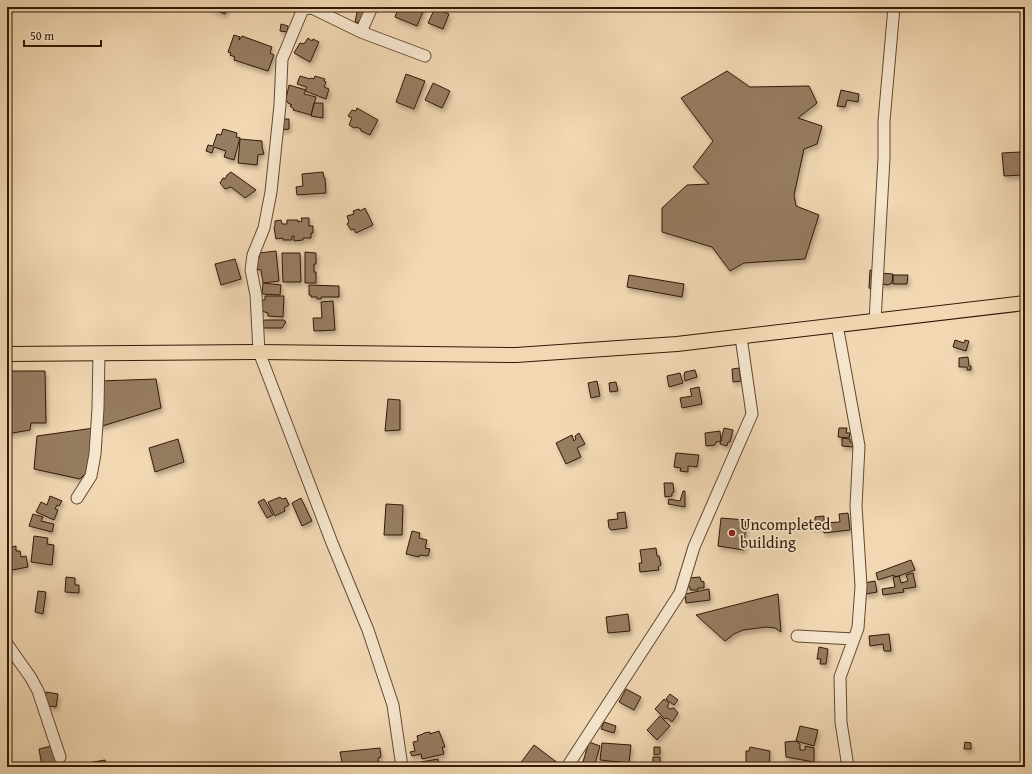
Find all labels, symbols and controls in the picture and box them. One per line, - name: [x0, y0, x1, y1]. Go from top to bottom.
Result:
- scale bar: [24, 22, 101, 48]
- text: 50 m: [30, 27, 54, 44]
- place label: Uncompleted building: [740, 512, 831, 554]
- marker: Uncompleted building: [727, 528, 737, 538]

